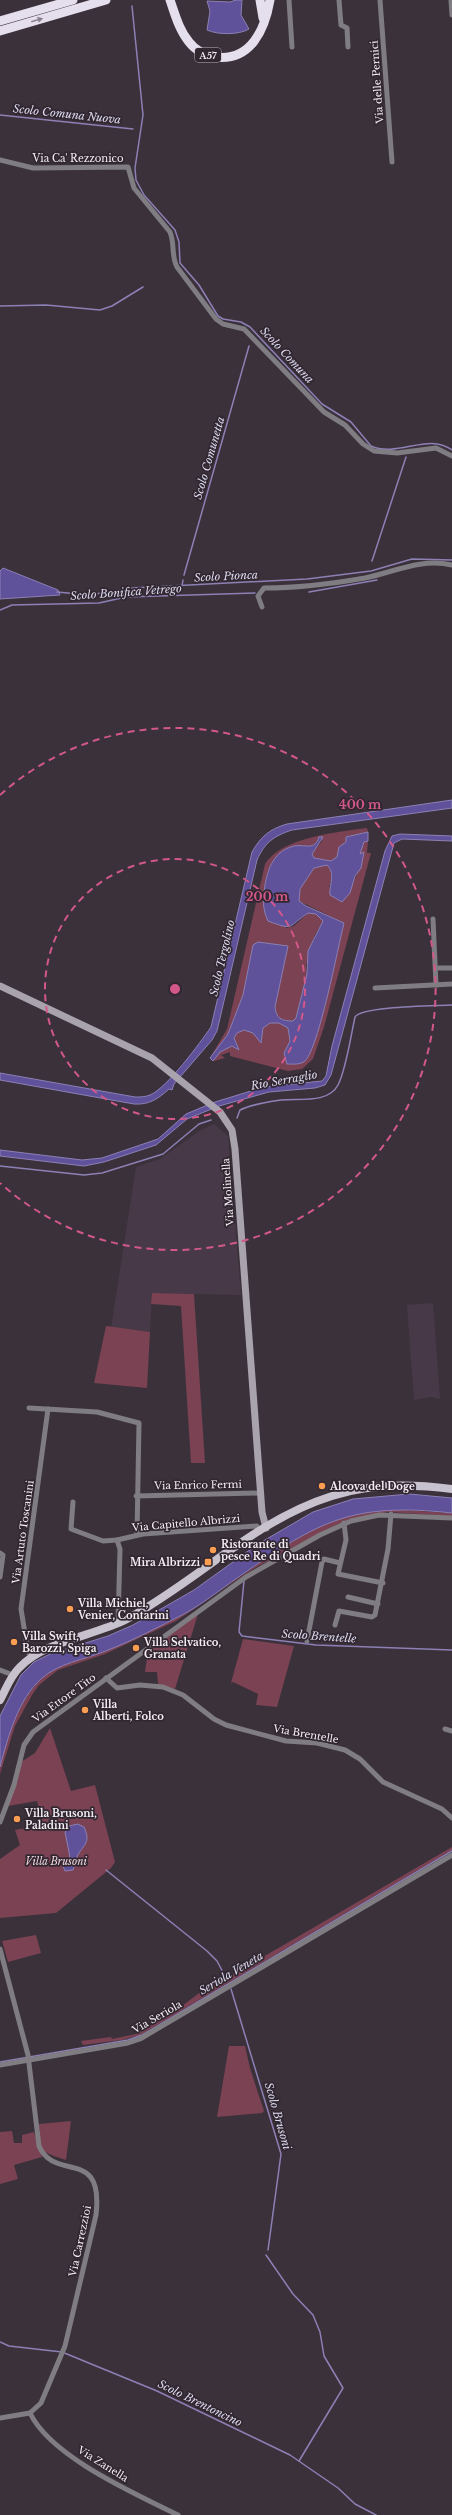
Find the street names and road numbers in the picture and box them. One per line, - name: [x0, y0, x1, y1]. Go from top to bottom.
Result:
- street label: Via delle Pernici: [368, 39, 386, 125]
- road number: A57: [195, 48, 221, 62]
- street label: Via Ca' Rezzonico: [31, 152, 124, 165]
- street label: Via Molinella: [219, 1157, 237, 1227]
- street label: Via Enrico Fermi: [153, 1478, 242, 1492]
- street label: Via Artuto Toscanini: [9, 1479, 37, 1586]
- street label: Via Capitello Albrizzi: [130, 1512, 241, 1534]
- street label: Via Ettore Tito: [29, 1670, 99, 1726]
- street label: Via Brentelle: [271, 1722, 340, 1746]
- street label: Via Seriola: [129, 1997, 185, 2037]
- street label: Via Carrezzioi: [66, 2204, 94, 2279]
- street label: Via Zanella: [74, 2443, 131, 2485]

